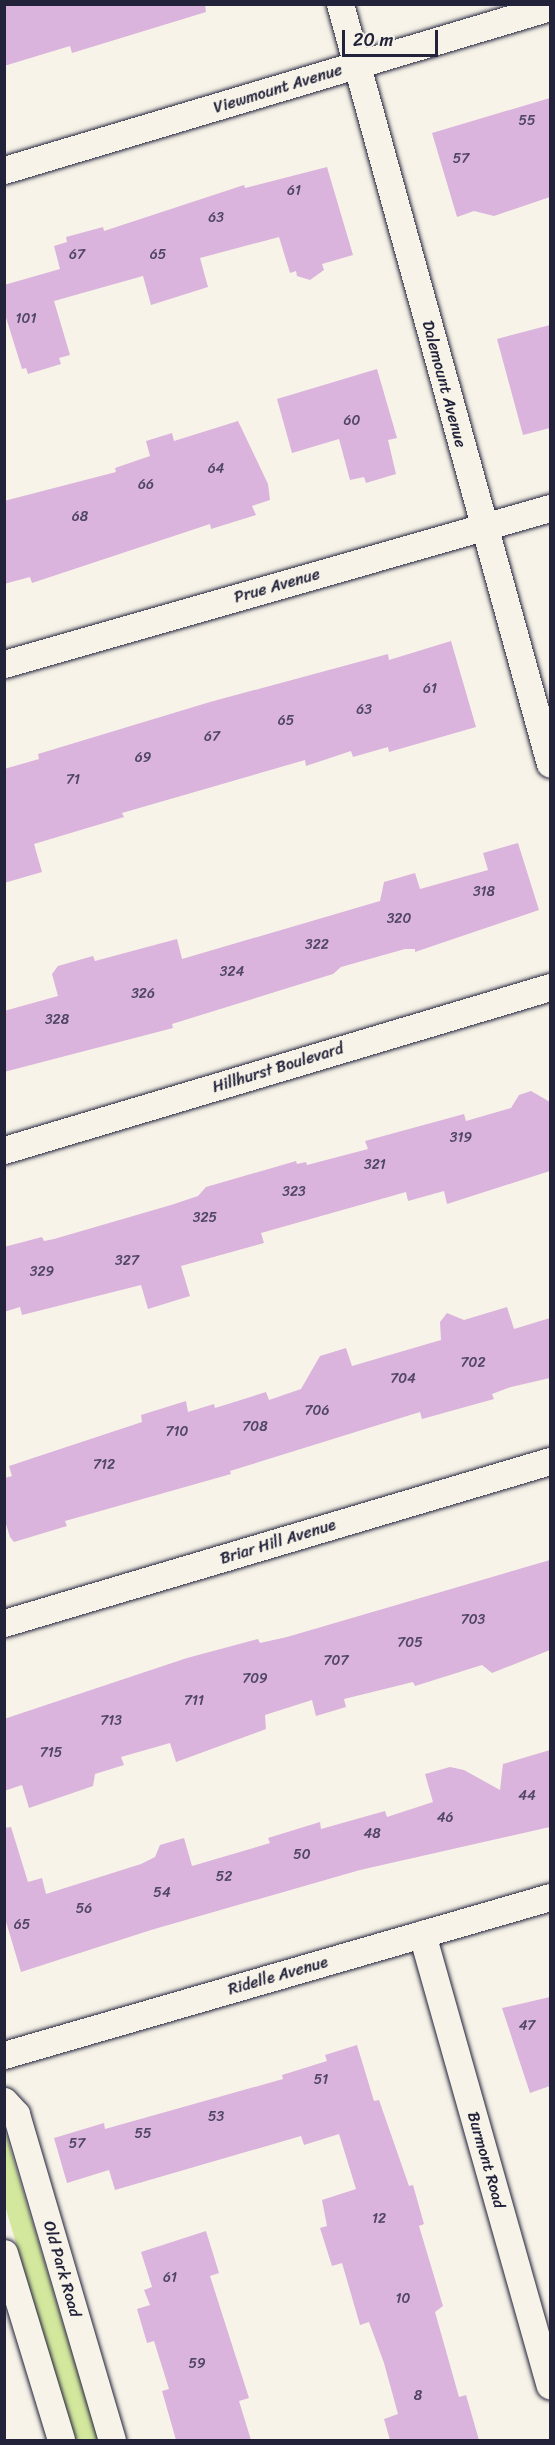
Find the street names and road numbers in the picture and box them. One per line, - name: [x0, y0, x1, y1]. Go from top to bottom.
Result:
- street label: Viewmount Avenue: [212, 60, 344, 118]
- street label: Dalemount Avenue: [418, 319, 470, 449]
- street label: Prue Avenue: [232, 565, 322, 607]
- street label: Hillhurst Boulevard: [210, 1039, 346, 1097]
- street label: Briar Hill Avenue: [218, 1515, 338, 1569]
- street label: Ridelle Avenue: [226, 1953, 330, 1999]
- street label: Burmont Road: [463, 2109, 509, 2211]
- street label: Old Park Road: [39, 2219, 85, 2319]

